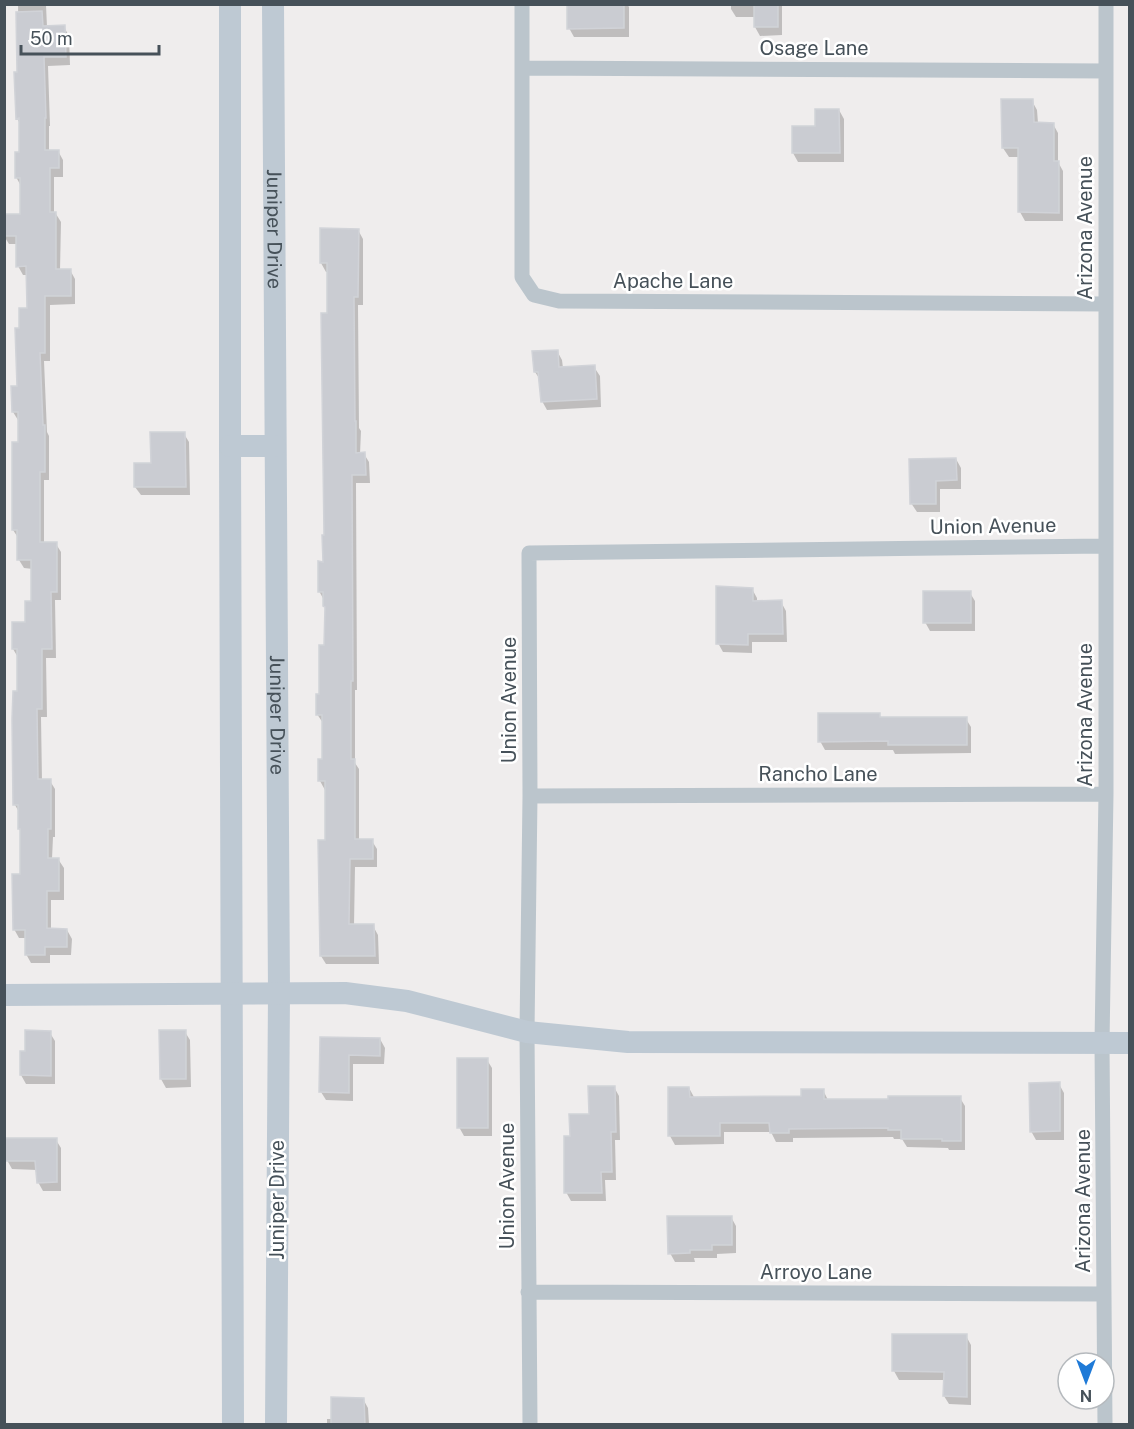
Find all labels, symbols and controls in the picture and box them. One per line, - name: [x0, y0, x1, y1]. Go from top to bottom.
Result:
- scale bar: [21, 18, 159, 56]
- text: 50 m: [30, 28, 73, 49]
- street label: Osage Lane: [759, 36, 869, 60]
- street label: Arizona Avenue: [1073, 156, 1097, 300]
- street label: Juniper Drive: [262, 169, 287, 289]
- street label: Apache Lane: [613, 269, 733, 293]
- street label: Union Avenue: [929, 513, 1057, 539]
- street label: Union Avenue: [497, 637, 521, 763]
- street label: Arizona Avenue: [1073, 643, 1097, 787]
- street label: Juniper Drive: [265, 655, 290, 775]
- street label: Rancho Lane: [758, 762, 878, 786]
- street label: Union Avenue: [495, 1123, 519, 1249]
- street label: Arizona Avenue: [1071, 1129, 1095, 1273]
- street label: Juniper Drive: [265, 1140, 289, 1260]
- street label: Arroyo Lane: [760, 1260, 872, 1284]
- north arrow: [1056, 1351, 1116, 1411]
- text: N: [1080, 1386, 1092, 1405]

